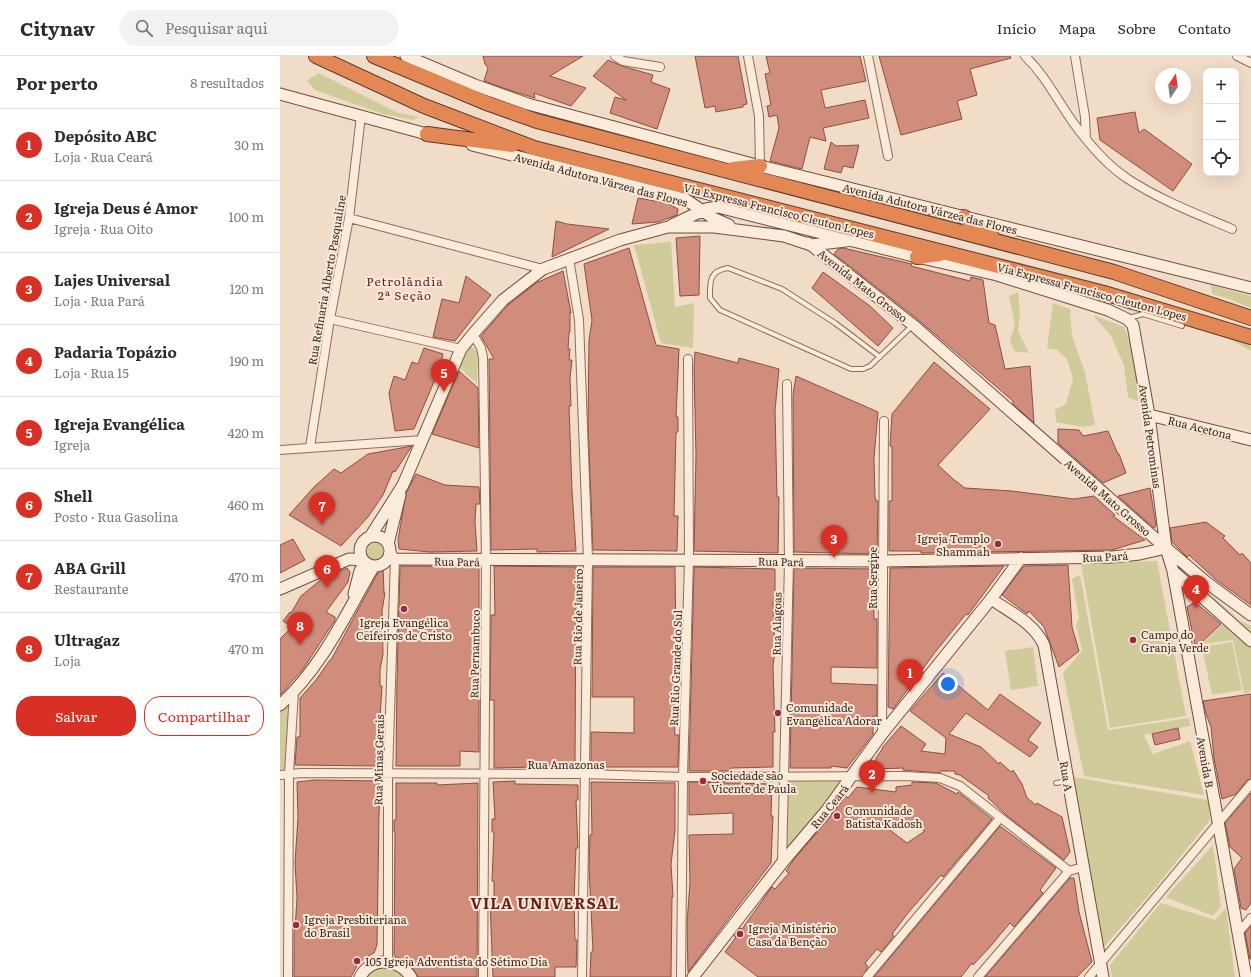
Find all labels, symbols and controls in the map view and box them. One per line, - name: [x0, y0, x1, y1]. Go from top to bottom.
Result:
- search box: [119, 10, 399, 46]
- text: Citynav: [20, 14, 95, 42]
- text: Pesquisar aqui: [165, 16, 268, 39]
- icon: search: [133, 17, 155, 39]
- text: Início: [997, 18, 1036, 38]
- text: Mapa: [1058, 18, 1096, 38]
- text: Sobre: [1118, 18, 1156, 38]
- text: Contato: [1178, 18, 1231, 38]
- north arrow: [1155, 68, 1191, 104]
- map controls: [1203, 68, 1239, 176]
- button: +: [1203, 68, 1239, 104]
- text: Por perto: [16, 70, 98, 95]
- text: 8 resultados: [190, 73, 264, 92]
- button: −: [1203, 104, 1239, 140]
- text: Depósito ABC: [54, 124, 157, 147]
- text: 1: [26, 135, 32, 154]
- text: 30 m: [234, 135, 264, 154]
- button: locate: [1203, 140, 1239, 176]
- text: Loja · Rua Ceará: [54, 147, 153, 166]
- street label: Avenida Adutora Várzea das Flores: [512, 148, 690, 210]
- street label: Via Expressa Francisco Cleuton Lopes: [682, 179, 876, 241]
- street label: Avenida Adutora Várzea das Flores: [841, 179, 1019, 237]
- street label: Rua Refinaria Alberto Pasqualine: [303, 193, 349, 366]
- text: Igreja Deus é Amor: [54, 196, 198, 219]
- text: 2: [26, 207, 32, 226]
- text: 100 m: [228, 207, 264, 226]
- text: Igreja · Rua Oito: [54, 219, 153, 238]
- street label: Avenida Mato Grosso: [815, 245, 911, 325]
- street label: Via Expressa Francisco Cleuton Lopes: [995, 258, 1189, 324]
- text: Lajes Universal: [54, 268, 170, 291]
- district label: Petrolândia 2ª Seção: [366, 272, 444, 304]
- text: 3: [25, 279, 33, 298]
- text: 120 m: [229, 279, 264, 298]
- text: Loja · Rua Pará: [54, 291, 145, 310]
- text: Padaria Topázio: [54, 340, 177, 363]
- text: 4: [25, 351, 33, 370]
- text: 190 m: [229, 351, 264, 370]
- pin: 5: [431, 359, 457, 392]
- text: Loja · Rua 15: [54, 363, 129, 382]
- street label: Avenida Petrominas: [1136, 383, 1166, 489]
- street label: Rua Acetona: [1166, 411, 1234, 443]
- text: Igreja Evangélica: [54, 412, 185, 435]
- text: 5: [25, 423, 33, 442]
- text: 420 m: [228, 423, 264, 442]
- text: Igreja: [54, 435, 90, 454]
- street label: Avenida Mato Grosso: [1061, 455, 1155, 539]
- text: Shell: [54, 484, 93, 507]
- pin: 7: [309, 492, 335, 525]
- text: 6: [25, 495, 33, 514]
- text: 460 m: [227, 495, 264, 514]
- text: Posto · Rua Gasolina: [54, 507, 178, 526]
- pin: 3: [821, 525, 847, 558]
- place label: Igreja Templo Shammah: [917, 530, 990, 559]
- marker: Igreja Templo Shammah: [993, 539, 1003, 549]
- street label: Rua Sergipe: [864, 547, 880, 609]
- street label: Rua Pará: [1082, 547, 1129, 565]
- street label: Rua Pará: [434, 553, 480, 569]
- street label: Rua Pará: [758, 553, 804, 569]
- pin: 6: [314, 555, 340, 588]
- text: ABA Grill: [54, 556, 126, 579]
- text: 7: [25, 567, 33, 586]
- text: 470 m: [228, 567, 264, 586]
- street label: Rua Rio de Janeiro: [568, 568, 586, 666]
- pin: 4: [1183, 575, 1209, 608]
- text: Restaurante: [54, 579, 129, 598]
- street label: Rua Alagoas: [767, 592, 785, 656]
- marker: Igreja Evangélica Ceifeiros de Cristo: [399, 604, 409, 614]
- street label: Rua Pernambuco: [465, 609, 483, 699]
- street label: Rua Rio Grande do Sul: [665, 609, 685, 726]
- pin: 8: [287, 612, 313, 645]
- place label: Igreja Evangélica Ceifeiros de Cristo: [356, 614, 452, 643]
- place label: Campo do Granja Verde: [1141, 626, 1209, 655]
- text: Ultragaz: [54, 628, 120, 651]
- marker: Campo do Granja Verde: [1128, 635, 1138, 645]
- text: 8: [25, 639, 33, 658]
- text: 470 m: [228, 639, 264, 658]
- text: Loja: [54, 651, 81, 670]
- pin: 1: [897, 659, 923, 692]
- your location: [938, 674, 958, 694]
- button: Salvar: [16, 696, 136, 736]
- button: Compartilhar: [144, 696, 264, 736]
- place label: Comunidade Evangélica Adorar: [786, 699, 883, 728]
- marker: Comunidade Evangélica Adorar: [773, 708, 783, 718]
- street label: Rua Minas Gerais: [369, 714, 387, 806]
- street label: Avenida B: [1194, 735, 1218, 789]
- street label: Rua Amazonas: [528, 756, 604, 772]
- pin: 2: [859, 760, 885, 793]
- street label: Rua A: [1056, 760, 1078, 792]
- place label: Sociedade são Vicente de Paula: [711, 767, 796, 796]
- marker: Sociedade são Vicente de Paula: [698, 776, 708, 786]
- street label: Rua Ceará: [806, 780, 852, 832]
- place label: Comunidade Batista Kadosh: [845, 802, 922, 831]
- marker: Comunidade Batista Kadosh: [832, 811, 842, 821]
- district label: VILA UNIVERSAL: [471, 891, 619, 914]
- place label: Igreja Presbiteriana do Brasil: [304, 911, 407, 940]
- marker: Igreja Presbiteriana do Brasil: [291, 920, 301, 930]
- place label: Igreja Ministério Casa da Benção: [748, 920, 837, 949]
- marker: Igreja Ministério Casa da Benção: [735, 929, 745, 939]
- place label: 105 Igreja Adventista do Sétimo Dia: [365, 953, 548, 969]
- marker: 105 Igreja Adventista do Sétimo Dia: [352, 956, 362, 966]

